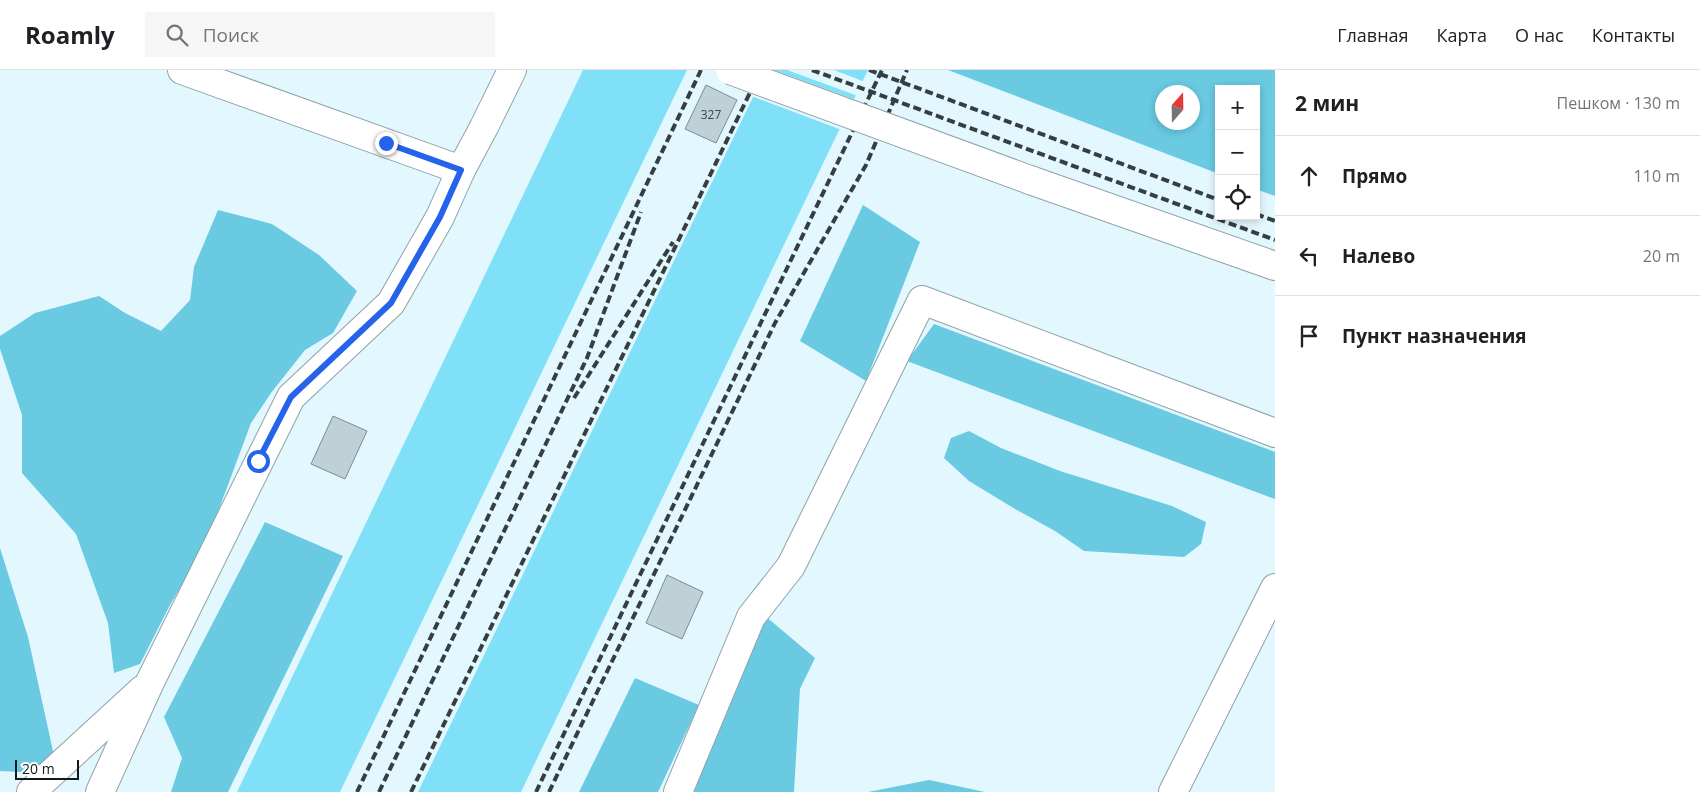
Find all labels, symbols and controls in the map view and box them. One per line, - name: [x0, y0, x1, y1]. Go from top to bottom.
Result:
- search box: [145, 12, 495, 57]
- text: Roamly: [25, 18, 115, 51]
- icon: search: [163, 21, 191, 49]
- text: Поиск: [203, 22, 259, 48]
- text: Главная: [1337, 23, 1409, 47]
- text: Карта: [1437, 23, 1487, 47]
- text: О нас: [1515, 23, 1564, 47]
- text: Контакты: [1592, 23, 1675, 47]
- north arrow: [1155, 85, 1200, 130]
- map controls: [1215, 85, 1260, 220]
- button: +: [1215, 85, 1260, 130]
- text: 2 мин: [1295, 89, 1359, 117]
- text: Пешком · 130 m: [1557, 92, 1680, 114]
- house number: 327: [701, 106, 721, 123]
- button: −: [1215, 130, 1260, 175]
- route end: [375, 132, 398, 155]
- icon: ahead: [1295, 162, 1323, 190]
- text: Прямо: [1342, 163, 1407, 189]
- text: 110 m: [1634, 165, 1680, 187]
- button: locate: [1215, 175, 1260, 220]
- icon: left: [1295, 242, 1323, 270]
- text: Налево: [1342, 243, 1415, 269]
- text: 20 m: [1643, 245, 1680, 267]
- icon: arrive: [1295, 322, 1323, 350]
- text: Пункт назначения: [1342, 323, 1527, 349]
- route start: [247, 450, 270, 473]
- scale bar: [15, 757, 79, 780]
- text: 20 m: [22, 759, 55, 778]

